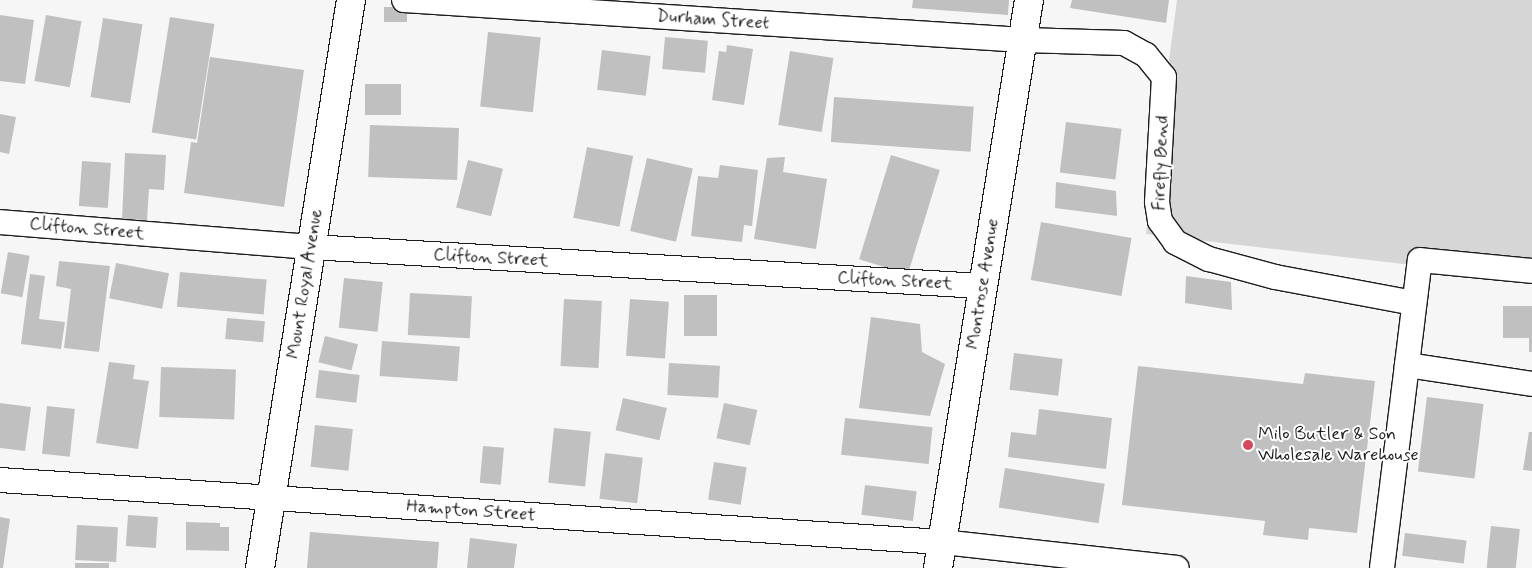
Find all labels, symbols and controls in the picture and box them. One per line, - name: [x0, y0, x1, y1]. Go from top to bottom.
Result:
- street label: Durham Street: [654, 5, 772, 35]
- street label: Firefly Bend: [1149, 116, 1173, 210]
- street label: Mount Royal Avenue: [282, 206, 328, 362]
- street label: Clifton Street: [29, 213, 145, 245]
- street label: Montrose Avenue: [962, 216, 1004, 352]
- street label: Clifton Street: [433, 244, 549, 272]
- street label: Clifton Street: [837, 267, 953, 295]
- place label: Milo Butler & Son Wholesale Warehouse: [1258, 424, 1419, 466]
- marker: Milo Butler & Son Wholesale Warehouse: [1242, 439, 1254, 451]
- street label: Hampton Street: [406, 496, 536, 526]

